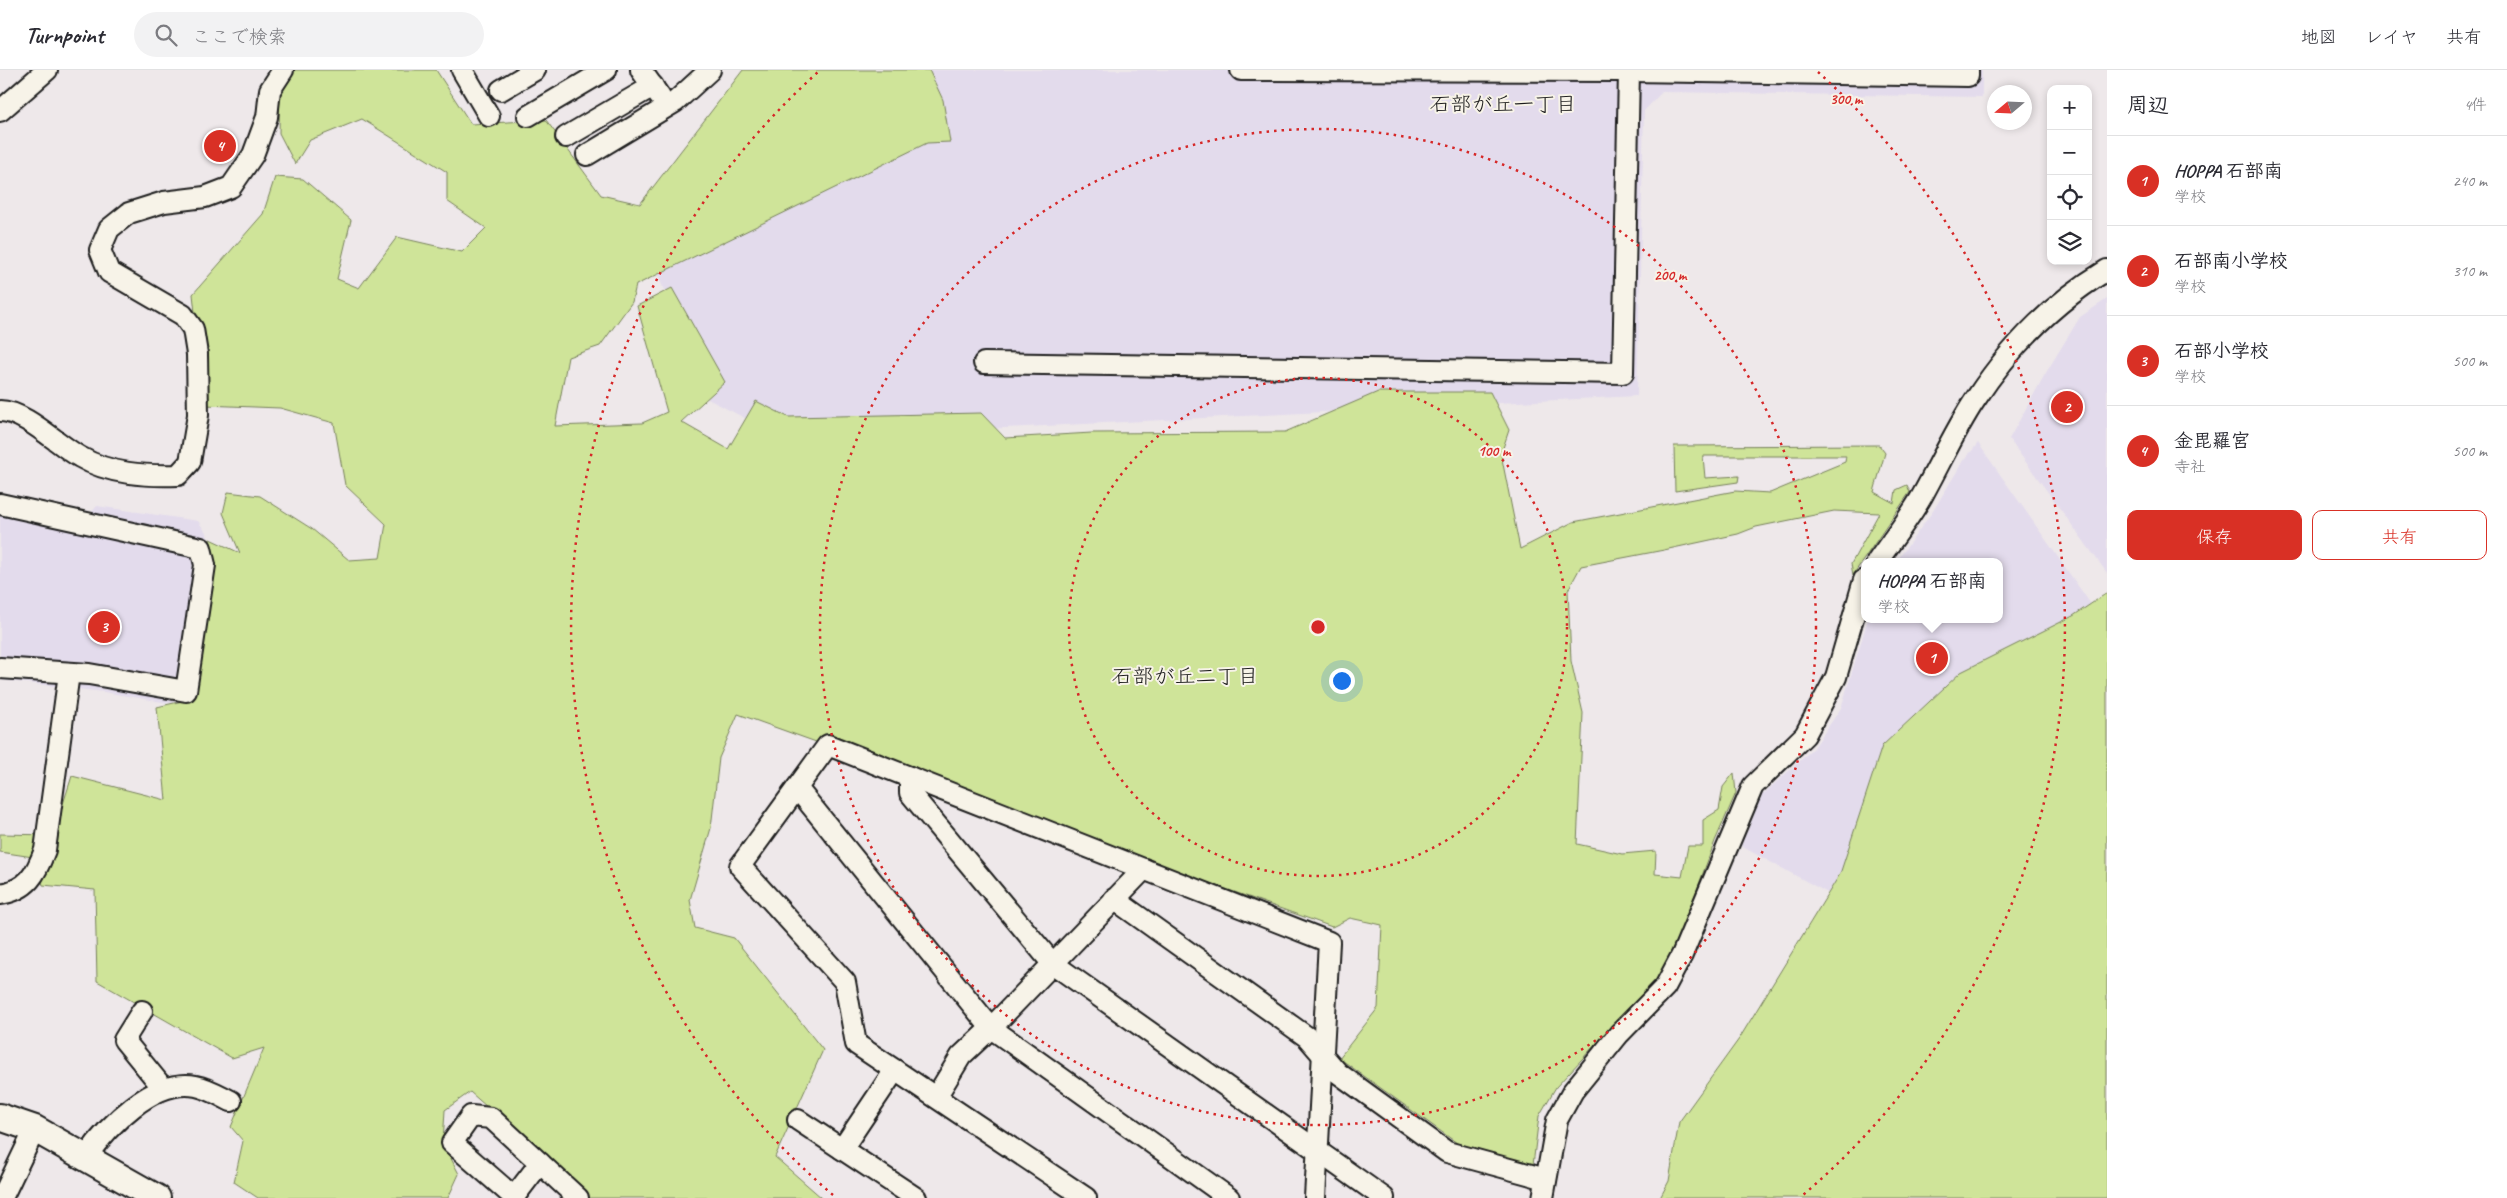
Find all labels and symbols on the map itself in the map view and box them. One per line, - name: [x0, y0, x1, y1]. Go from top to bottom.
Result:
- north arrow: [1987, 85, 2032, 130]
- text: 300 m: [1830, 90, 1864, 109]
- district label: 石部が丘一丁目: [1430, 91, 1577, 117]
- pin: 4: [204, 127, 236, 165]
- text: 200 m: [1654, 266, 1688, 285]
- pin: 2: [2051, 388, 2083, 426]
- text: 100 m: [1478, 442, 1512, 461]
- pin: 3: [88, 608, 120, 646]
- centre of rings: [1309, 618, 1327, 636]
- pin: 1: [1916, 639, 1948, 677]
- district label: 石部が丘二丁目: [1112, 663, 1259, 689]
- your location: [1329, 668, 1355, 694]

